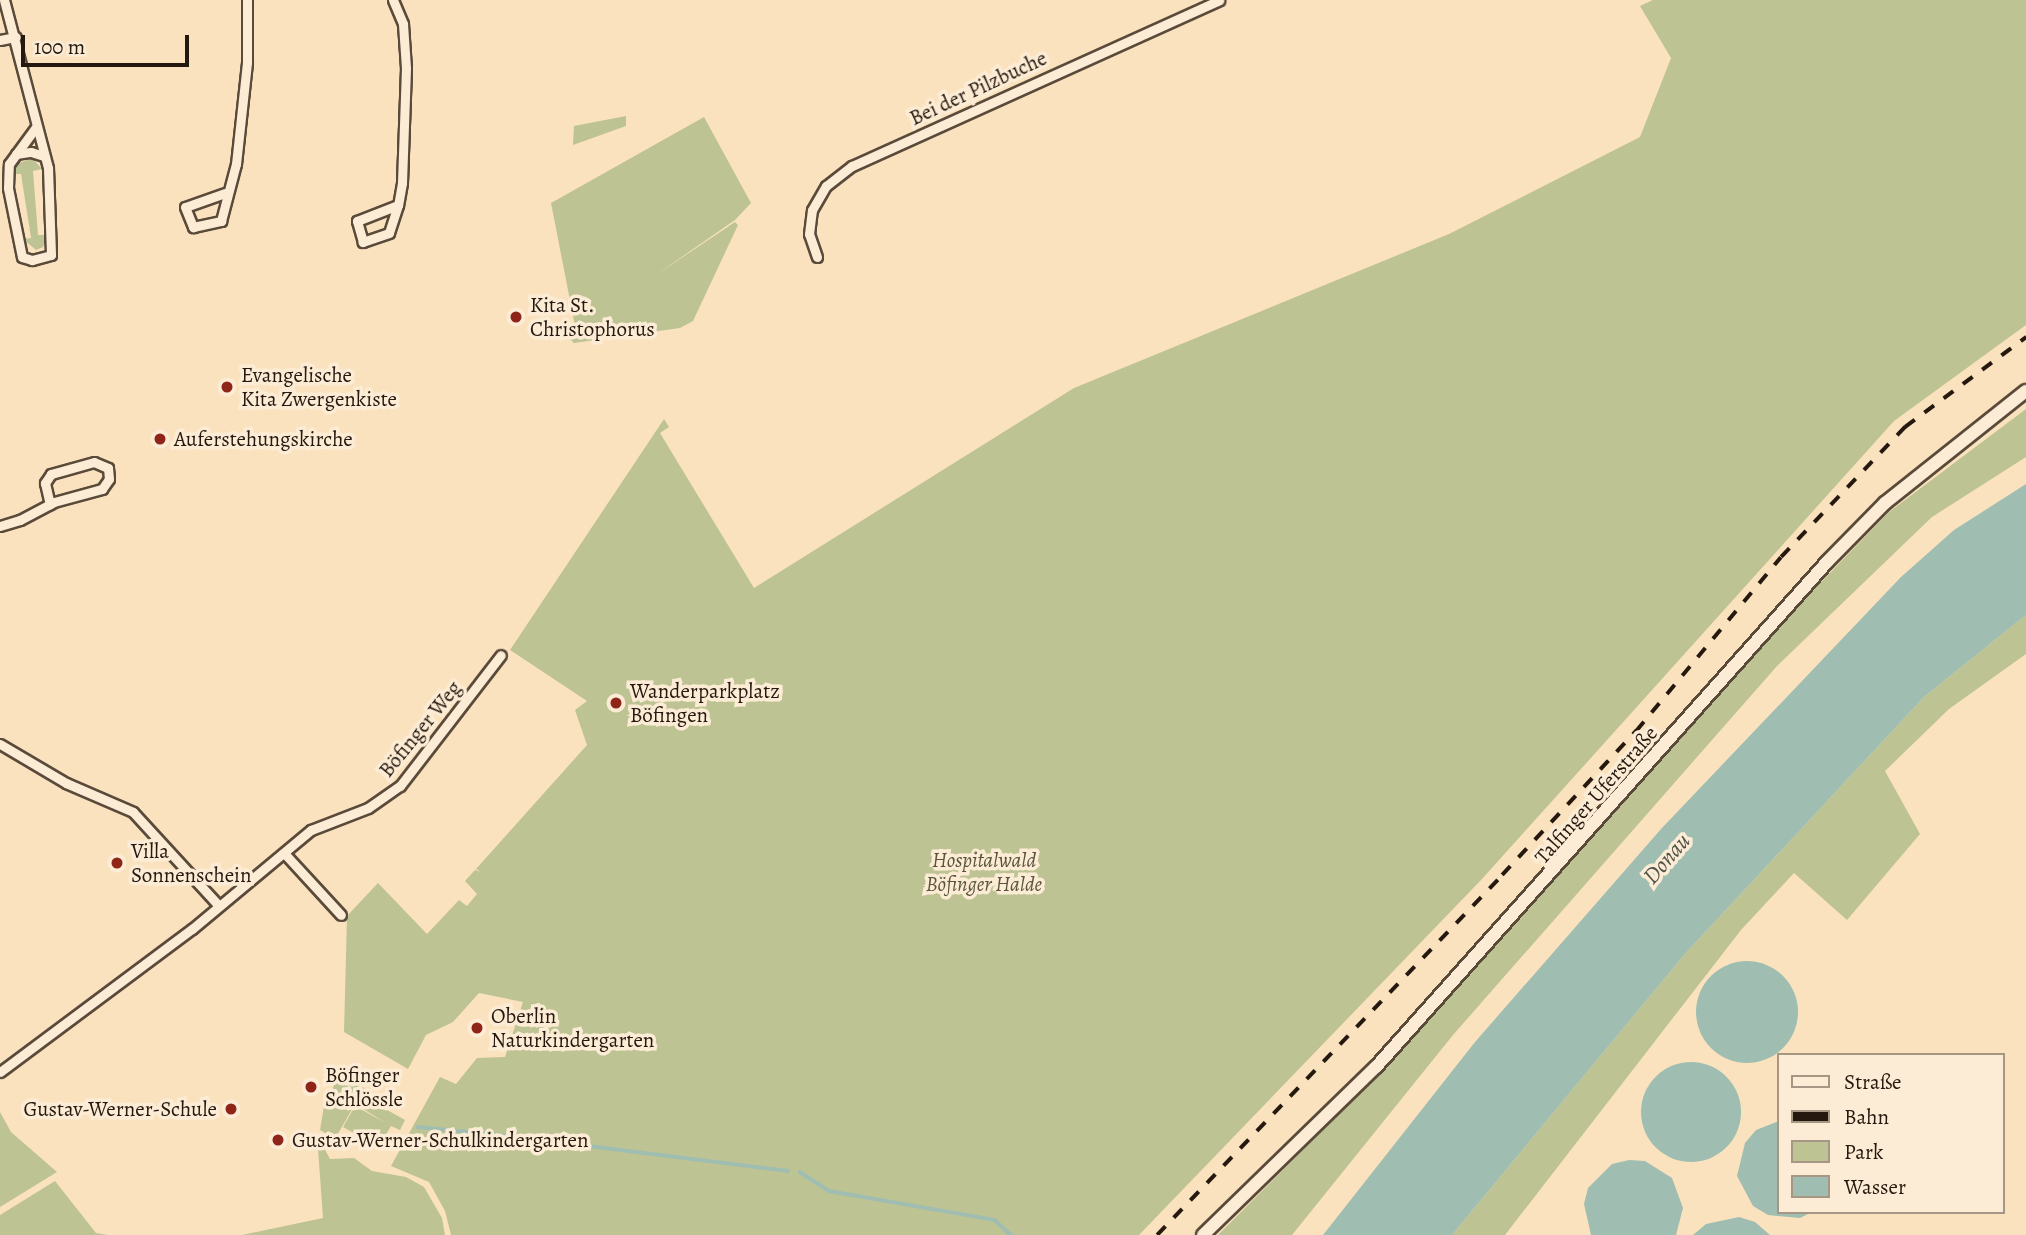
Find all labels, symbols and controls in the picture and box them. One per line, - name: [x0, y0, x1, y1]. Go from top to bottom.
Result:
- scale bar: [24, 21, 192, 65]
- text: 100 m: [34, 33, 85, 61]
- street label: Bei der Pilzbuche: [905, 45, 1051, 131]
- place label: Kita St. Christophorus: [530, 292, 655, 342]
- marker: Kita St. Christophorus: [508, 309, 524, 325]
- place label: Evangelische Kita Zwergenkiste: [241, 362, 397, 412]
- marker: Evangelische Kita Zwergenkiste: [219, 379, 235, 395]
- place label: Auferstehungskirche: [174, 426, 353, 452]
- marker: Auferstehungskirche: [152, 431, 168, 447]
- street label: Böfinger Weg: [374, 676, 466, 782]
- place label: Wanderparkplatz Böfingen: [630, 678, 780, 728]
- marker: Wanderparkplatz Böfingen: [608, 695, 624, 711]
- street label: Talfinger Uferstraße: [1529, 721, 1663, 869]
- water label: Donau: [1638, 828, 1696, 890]
- place label: Villa Sonnenschein: [131, 838, 251, 888]
- park label: Hospitalwald Böfinger Halde: [926, 847, 1042, 897]
- marker: Villa Sonnenschein: [109, 855, 125, 871]
- place label: Oberlin Naturkindergarten: [491, 1003, 654, 1053]
- marker: Oberlin Naturkindergarten: [469, 1020, 485, 1036]
- legend: [1778, 1053, 2005, 1214]
- place label: Böfinger Schlössle: [325, 1062, 403, 1112]
- text: Straße: [1844, 1068, 1902, 1096]
- marker: Böfinger Schlössle: [303, 1079, 319, 1095]
- place label: Gustav-Werner-Schule: [24, 1096, 217, 1122]
- marker: Gustav-Werner-Schule: [223, 1101, 239, 1117]
- text: Bahn: [1844, 1103, 1889, 1131]
- place label: Gustav-Werner-Schulkindergarten: [292, 1127, 589, 1153]
- marker: Gustav-Werner-Schulkindergarten: [270, 1132, 286, 1148]
- text: Park: [1844, 1138, 1883, 1166]
- text: Wasser: [1844, 1173, 1906, 1201]

